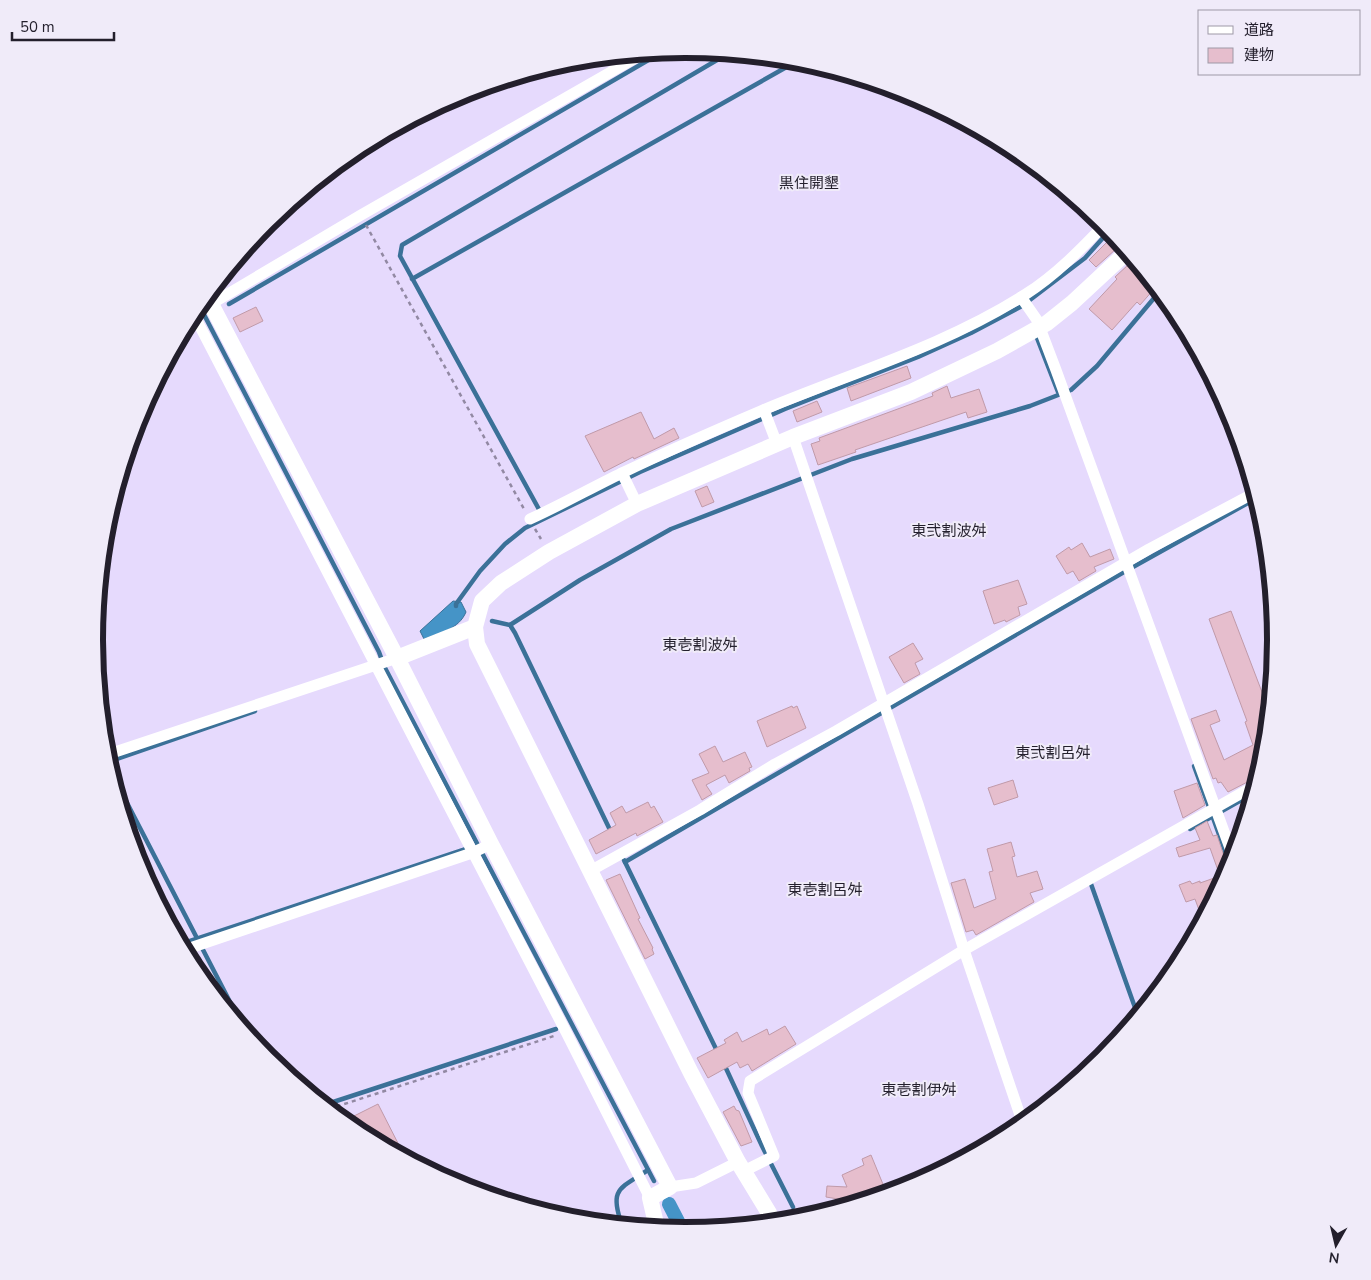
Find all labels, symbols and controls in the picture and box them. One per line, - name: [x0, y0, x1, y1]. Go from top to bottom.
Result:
- scale bar: [12, 10, 115, 42]
- legend: [1198, 10, 1361, 75]
- text: 50 m: [20, 17, 55, 37]
- text: 道路: [1244, 20, 1274, 40]
- text: 建物: [1244, 45, 1274, 65]
- district label: 黒住開墾: [779, 173, 839, 193]
- district label: 東弐割波舛: [911, 521, 987, 541]
- district label: 東壱割波舛: [662, 635, 738, 655]
- district label: 東弐割呂舛: [1015, 743, 1091, 763]
- district label: 東壱割呂舛: [787, 880, 863, 900]
- district label: 東壱割伊舛: [881, 1080, 957, 1100]
- north arrow: [1311, 1220, 1361, 1270]
- text: N: [1328, 1247, 1341, 1268]

